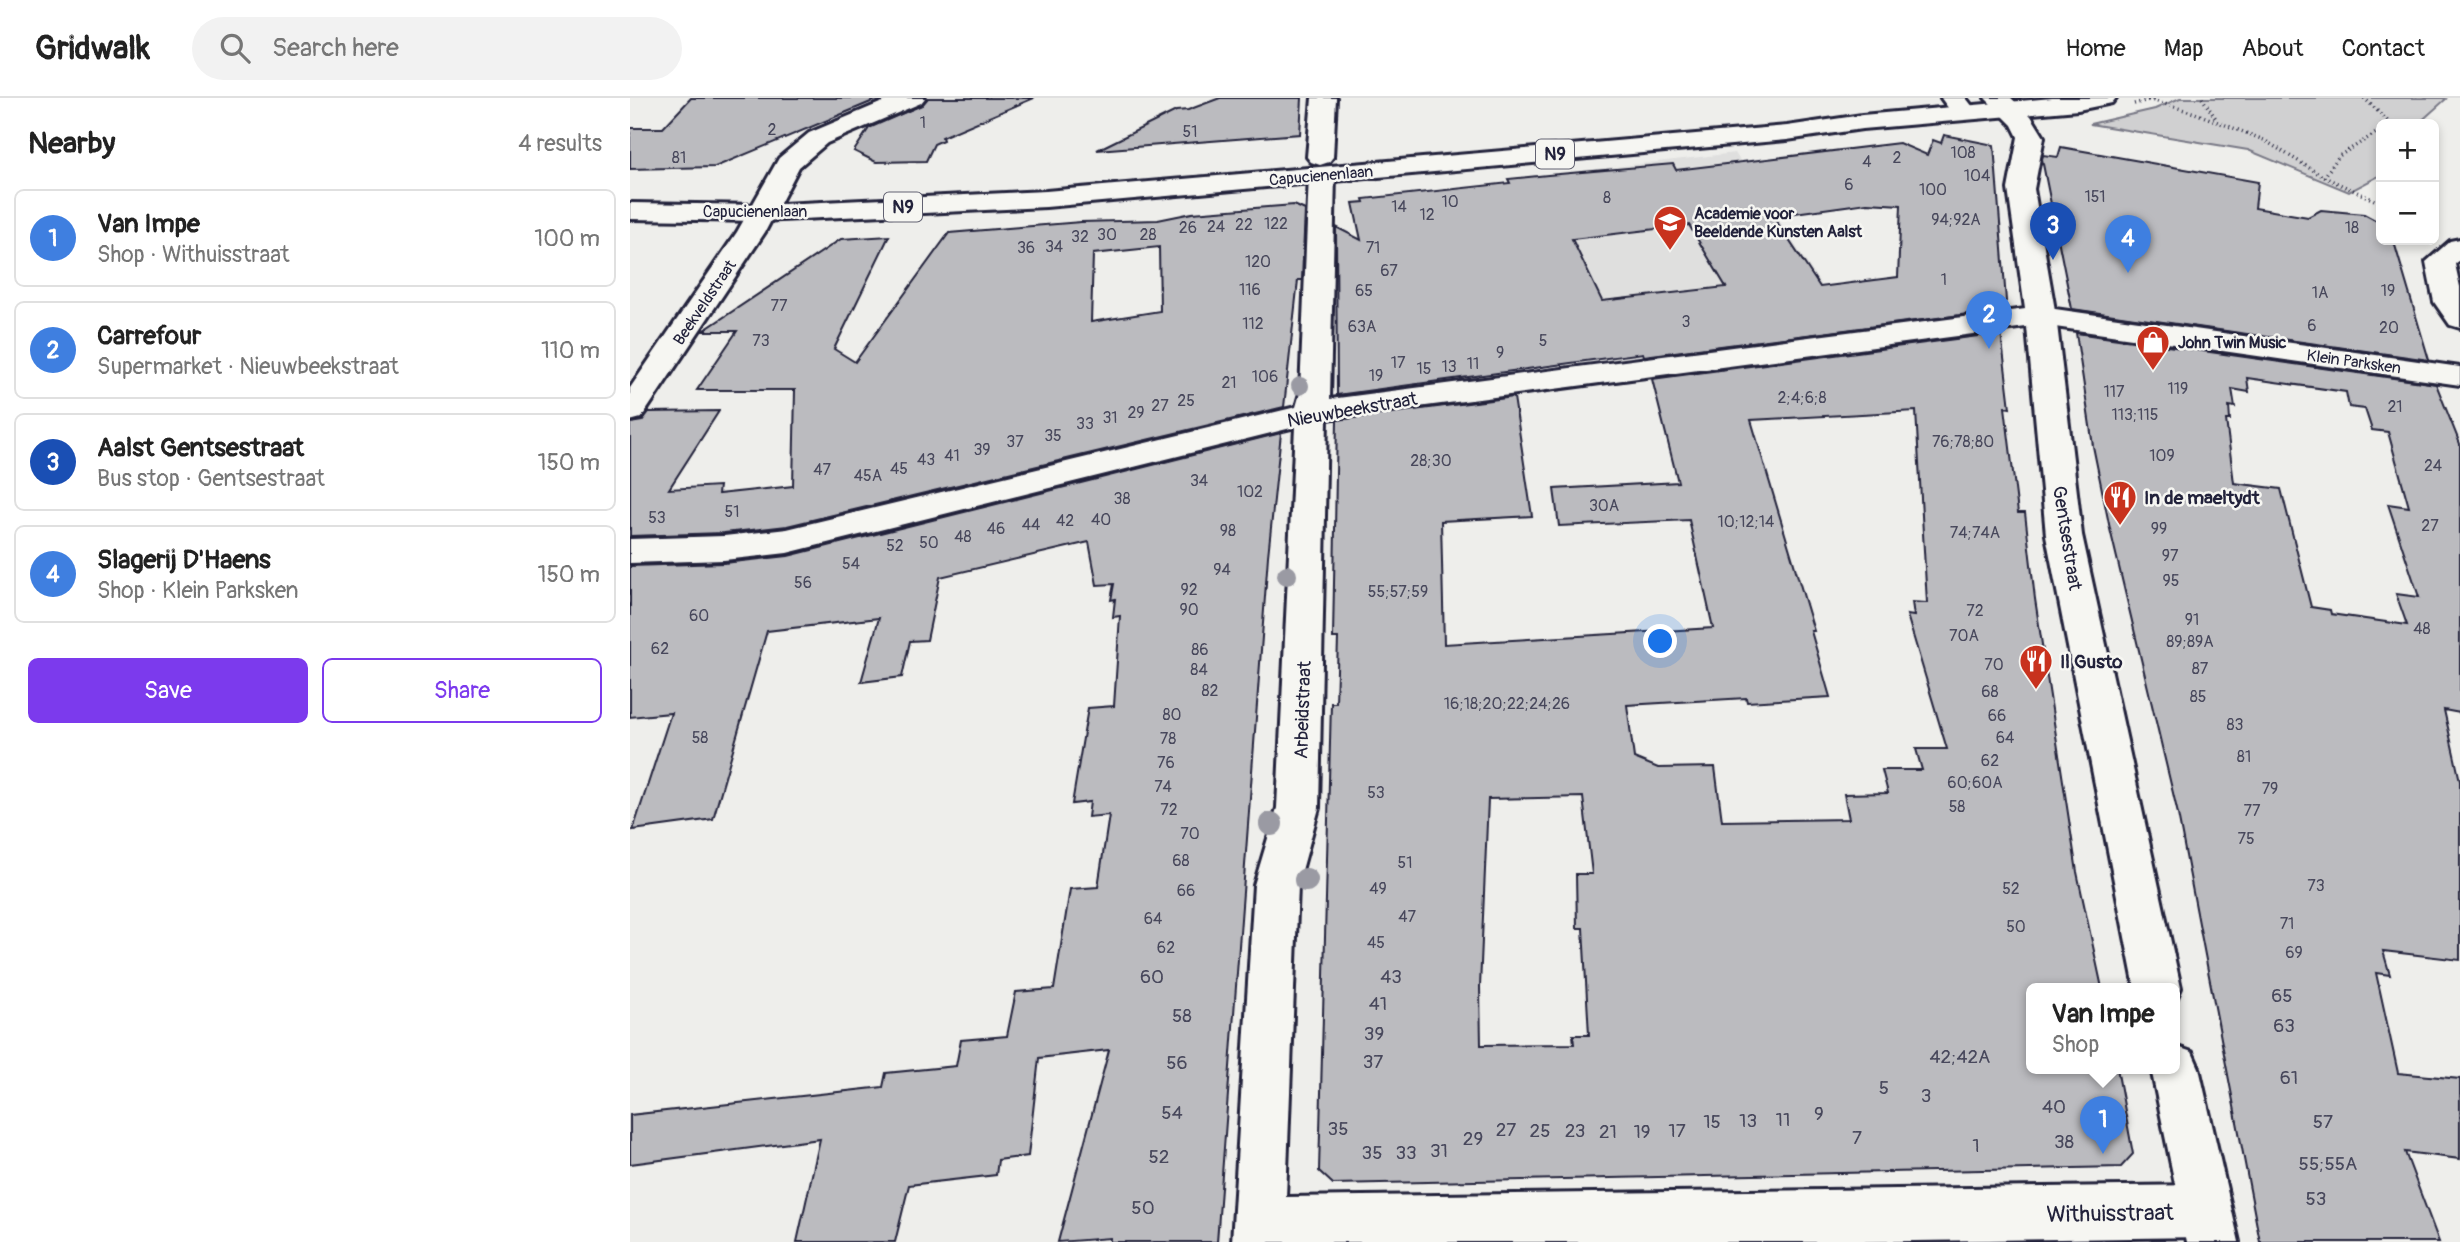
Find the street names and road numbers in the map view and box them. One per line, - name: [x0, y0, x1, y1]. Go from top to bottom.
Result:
- road number: N9: [1536, 140, 1574, 168]
- street label: Capucienenlaan: [1268, 161, 1374, 191]
- road number: N9: [884, 192, 922, 222]
- street label: Capucienenlaan: [703, 202, 807, 222]
- street label: Beekveldstraat: [669, 256, 741, 349]
- street label: Klein Parksken: [2305, 345, 2402, 379]
- street label: Nieuwbeekstraat: [1285, 387, 1419, 433]
- street label: Gentsestraat: [2047, 484, 2087, 592]
- street label: Arbeidstraat: [1289, 660, 1317, 760]
- street label: Withuisstraat: [2046, 1198, 2175, 1229]

